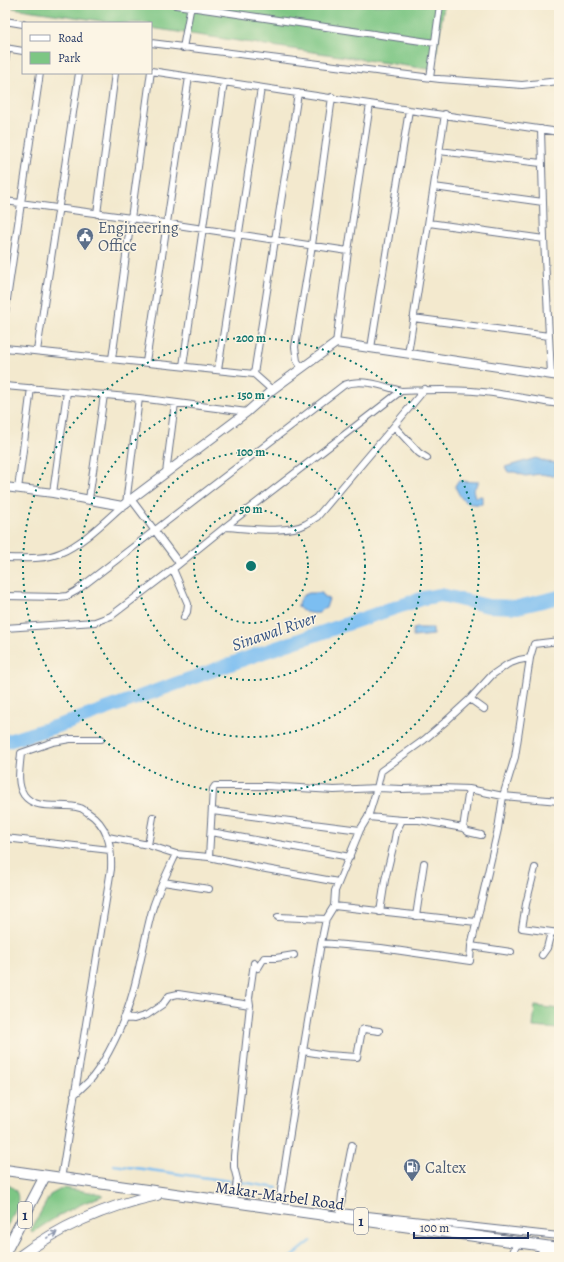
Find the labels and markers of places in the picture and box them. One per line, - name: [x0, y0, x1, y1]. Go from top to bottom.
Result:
- place label: Engineering Office: [98, 217, 179, 257]
- public building icon: Engineering Office: [75, 226, 95, 251]
- centre of rings: [244, 559, 258, 573]
- fuel station icon: Caltex: [402, 1157, 422, 1182]
- place label: Caltex: [425, 1157, 467, 1179]

